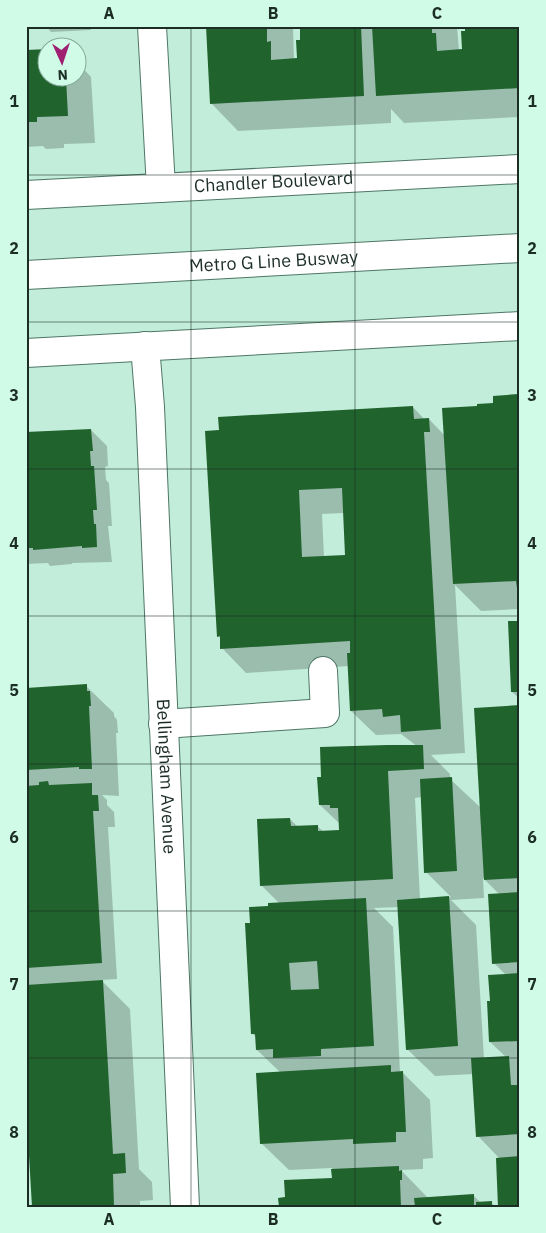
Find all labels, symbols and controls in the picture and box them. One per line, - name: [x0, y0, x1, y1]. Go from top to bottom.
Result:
- text: A: [104, 3, 115, 23]
- text: B: [268, 3, 279, 23]
- text: C: [432, 3, 442, 23]
- north arrow: [38, 38, 88, 88]
- text: N: [57, 66, 68, 84]
- text: 1: [9, 91, 19, 111]
- text: 1: [527, 91, 537, 111]
- street label: Chandler Boulevard: [193, 166, 354, 197]
- text: 2: [9, 238, 19, 258]
- text: 2: [527, 238, 537, 258]
- street label: Metro G Line Busway: [189, 245, 359, 277]
- text: 3: [9, 385, 19, 405]
- text: 3: [527, 385, 537, 405]
- text: 4: [9, 533, 19, 553]
- text: 4: [527, 533, 537, 553]
- text: 5: [9, 680, 19, 700]
- text: 5: [527, 680, 537, 700]
- street label: Bellingham Avenue: [152, 698, 182, 855]
- text: 6: [9, 827, 19, 847]
- text: 6: [527, 827, 537, 847]
- text: 7: [9, 974, 19, 994]
- text: 7: [527, 974, 537, 994]
- text: 8: [9, 1122, 19, 1142]
- text: 8: [527, 1122, 537, 1142]
- text: A: [104, 1209, 115, 1229]
- text: B: [268, 1209, 279, 1229]
- text: C: [432, 1209, 442, 1229]

